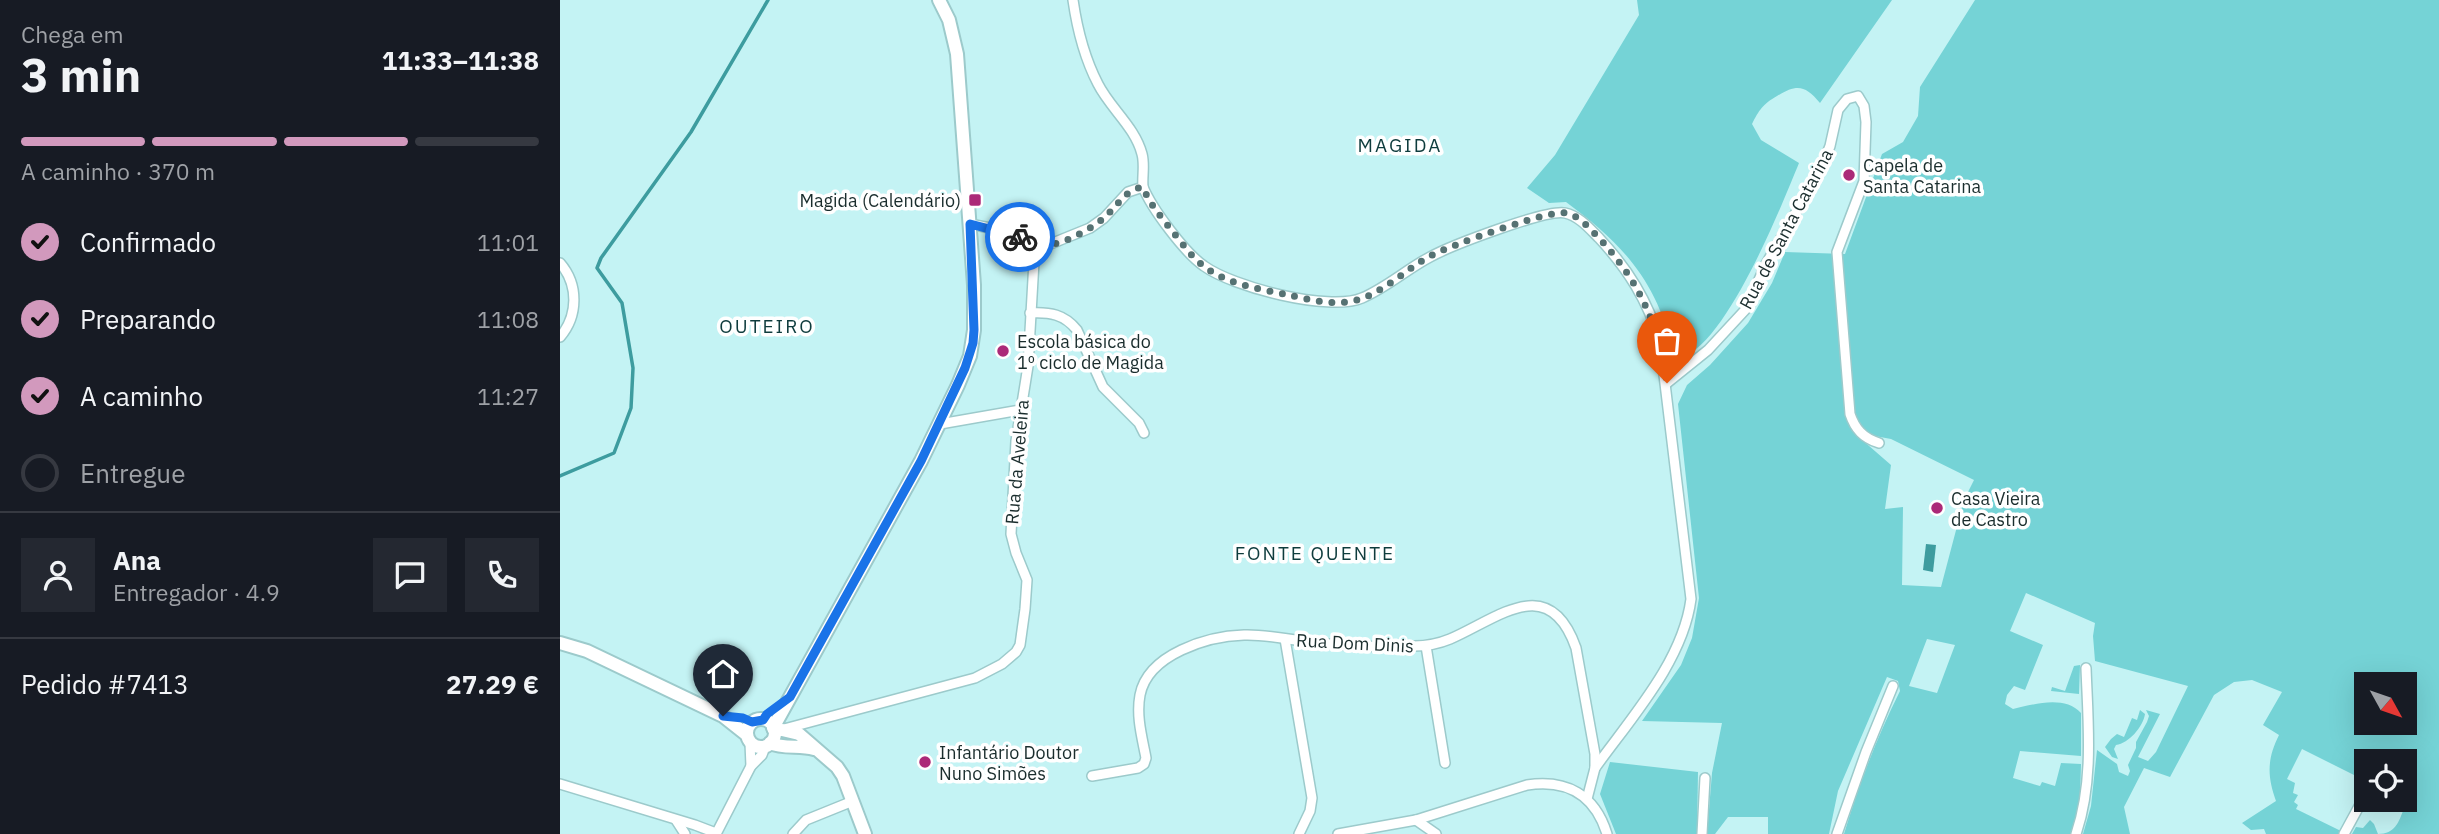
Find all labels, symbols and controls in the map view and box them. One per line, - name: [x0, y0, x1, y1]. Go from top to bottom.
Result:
- text: Chega em: [21, 19, 123, 49]
- text: 11:33–11:38: [382, 43, 539, 77]
- text: 3 min: [21, 45, 141, 105]
- district label: MAGIDA: [1358, 133, 1442, 157]
- street label: Rua de Santa Catarina: [1734, 145, 1838, 313]
- place label: Capela de Santa Catarina: [1863, 154, 1982, 198]
- text: A caminho · 370 m: [21, 156, 215, 186]
- marker: Capela de Santa Catarina: [1841, 167, 1857, 183]
- place label: Magida (Calendário): [799, 189, 961, 212]
- marker: Magida (Calendário): [967, 192, 983, 208]
- courier: [985, 202, 1055, 272]
- icon: bike: [1001, 218, 1039, 256]
- icon: check: [21, 223, 59, 261]
- text: Confirmado: [80, 225, 216, 259]
- text: 11:01: [477, 227, 539, 257]
- icon: check: [21, 300, 59, 338]
- text: Preparando: [80, 302, 216, 336]
- text: 11:08: [477, 304, 539, 334]
- pin: [1637, 311, 1697, 383]
- district label: OUTEIRO: [719, 314, 815, 338]
- icon: bag: [1648, 322, 1686, 360]
- place label: Escola básica do 1º ciclo de Magida: [1017, 330, 1164, 374]
- marker: Escola básica do 1º ciclo de Magida: [995, 343, 1011, 359]
- icon: check: [21, 377, 59, 415]
- text: A caminho: [80, 379, 203, 413]
- text: 11:27: [477, 381, 539, 411]
- street label: Rua da Aveleira: [1000, 398, 1034, 525]
- text: Entregue: [80, 456, 185, 490]
- place label: Casa Vieira de Castro: [1951, 487, 2041, 531]
- marker: Casa Vieira de Castro: [1929, 500, 1945, 516]
- button: person: [21, 538, 95, 612]
- button: chat: [373, 538, 447, 612]
- button: phone: [465, 538, 539, 612]
- district label: FONTE QUENTE: [1235, 541, 1395, 565]
- text: Ana: [113, 543, 161, 577]
- text: Entregador · 4.9: [113, 577, 280, 607]
- street label: Rua Dom Dinis: [1296, 628, 1414, 658]
- pin: [693, 644, 753, 716]
- icon: home: [704, 655, 742, 693]
- text: Pedido #7413: [21, 667, 189, 701]
- text: 27.29 €: [446, 667, 539, 701]
- north arrow: [2354, 672, 2417, 735]
- map controls: [2354, 672, 2417, 812]
- place label: Infantário Doutor Nuno Simões: [939, 741, 1079, 785]
- button: locate: [2354, 749, 2417, 812]
- marker: Infantário Doutor Nuno Simões: [917, 754, 933, 770]

